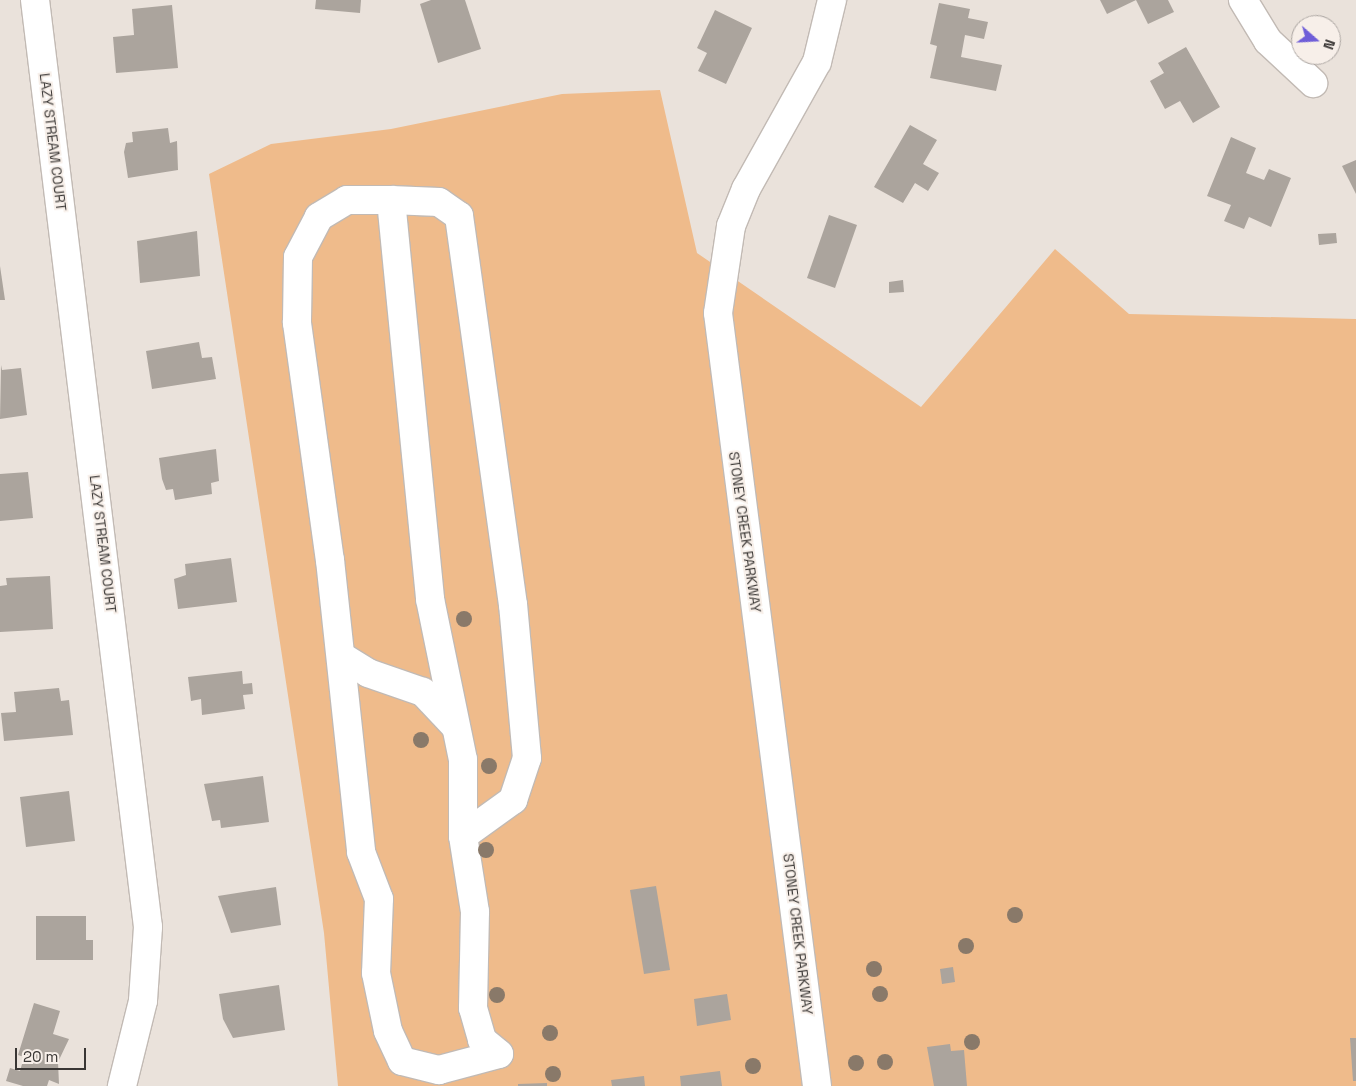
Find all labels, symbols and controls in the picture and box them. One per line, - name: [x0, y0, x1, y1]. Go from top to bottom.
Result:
- north arrow: [1291, 15, 1341, 65]
- text: N: [1319, 37, 1339, 52]
- street label: LAZY STREAM COURT: [36, 72, 70, 212]
- street label: STONEY CREEK PARKWAY: [725, 450, 765, 614]
- street label: LAZY STREAM COURT: [86, 474, 120, 614]
- street label: STONEY CREEK PARKWAY: [780, 852, 816, 1016]
- scale bar: [18, 1038, 89, 1070]
- text: 20 m: [23, 1047, 58, 1066]

